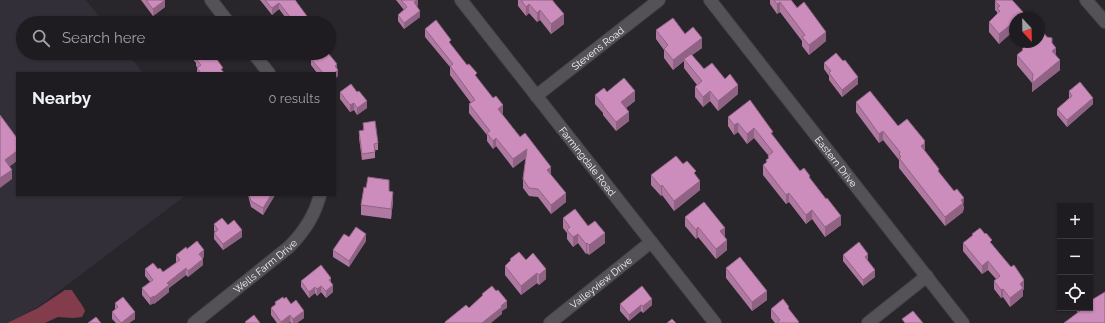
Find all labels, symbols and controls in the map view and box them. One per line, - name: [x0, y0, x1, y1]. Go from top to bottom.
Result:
- north arrow: [1009, 12, 1045, 48]
- search box: [16, 16, 336, 60]
- street label: Stevens Road: [569, 24, 626, 72]
- icon: search: [30, 27, 52, 49]
- text: Search here: [62, 29, 145, 47]
- text: Nearby: [32, 88, 91, 108]
- text: 0 results: [269, 91, 320, 106]
- street label: Farmingdale Road: [557, 125, 618, 198]
- street label: Eastern Drive: [813, 134, 860, 189]
- map controls: [1057, 203, 1093, 311]
- button: +: [1057, 203, 1093, 239]
- street label: Wells Farm Drive: [231, 237, 299, 295]
- button: −: [1057, 239, 1093, 275]
- street label: Valleyview Drive: [568, 254, 634, 310]
- button: locate: [1057, 275, 1093, 311]

